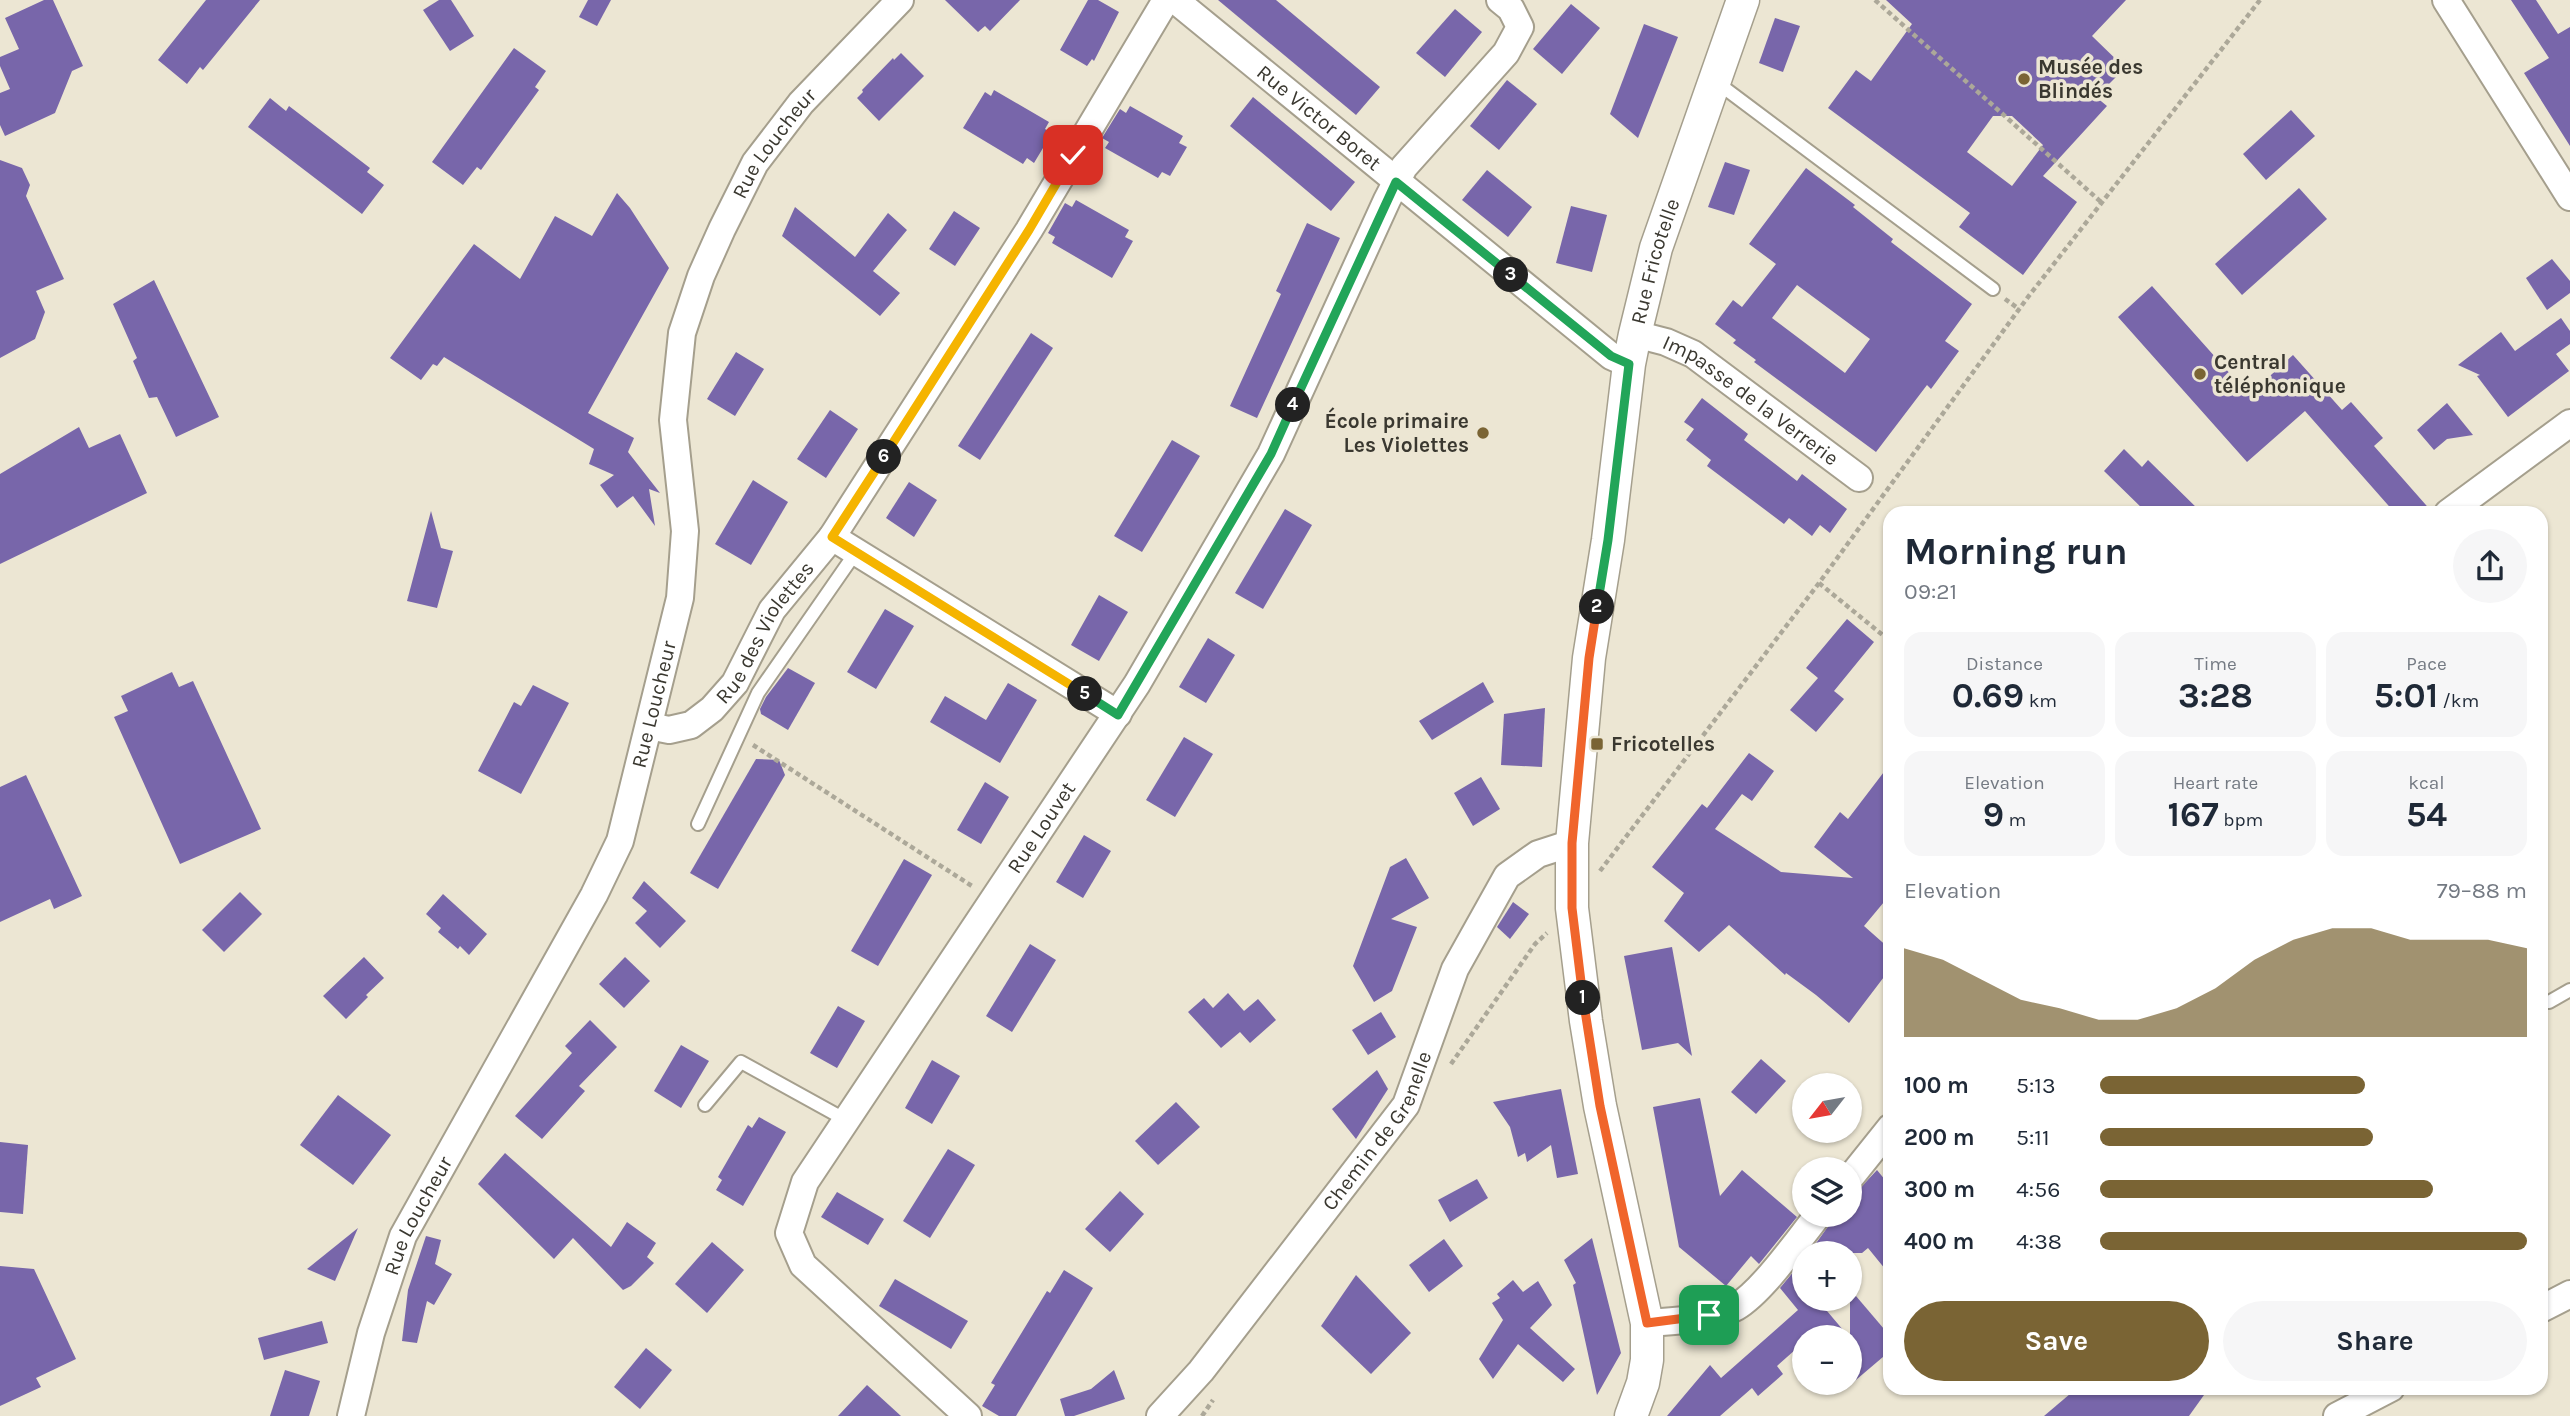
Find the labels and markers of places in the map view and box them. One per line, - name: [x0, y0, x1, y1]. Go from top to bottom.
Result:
- place label: Musée des Blindés: [2038, 55, 2143, 103]
- marker: Musée des Blindés: [2016, 71, 2032, 87]
- pin: [1043, 125, 1103, 185]
- pin: 3: [1494, 258, 1528, 292]
- place label: Central téléphonique: [2214, 350, 2346, 399]
- marker: Central téléphonique: [2192, 366, 2208, 382]
- pin: 4: [1276, 388, 1310, 422]
- place label: École primaire Les Violettes: [1324, 407, 1469, 457]
- marker: École primaire Les Violettes: [1475, 425, 1491, 441]
- pin: 6: [866, 440, 902, 475]
- pin: 2: [1580, 590, 1614, 624]
- pin: 5: [1068, 676, 1102, 712]
- place label: Fricotelles: [1611, 732, 1715, 756]
- marker: Fricotelles: [1589, 736, 1605, 752]
- pin: 1: [1566, 981, 1600, 1016]
- pin: [1679, 1285, 1739, 1345]

